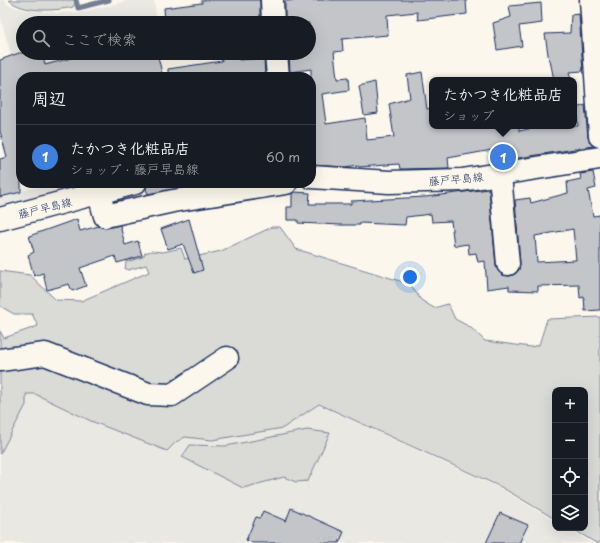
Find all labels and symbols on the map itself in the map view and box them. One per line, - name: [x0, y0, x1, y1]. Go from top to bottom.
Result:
- pin: 1: [490, 142, 516, 172]
- street label: 藤戸早島線: [428, 168, 484, 189]
- street label: 藤戸早島線: [16, 193, 74, 222]
- your location: [400, 267, 420, 287]

